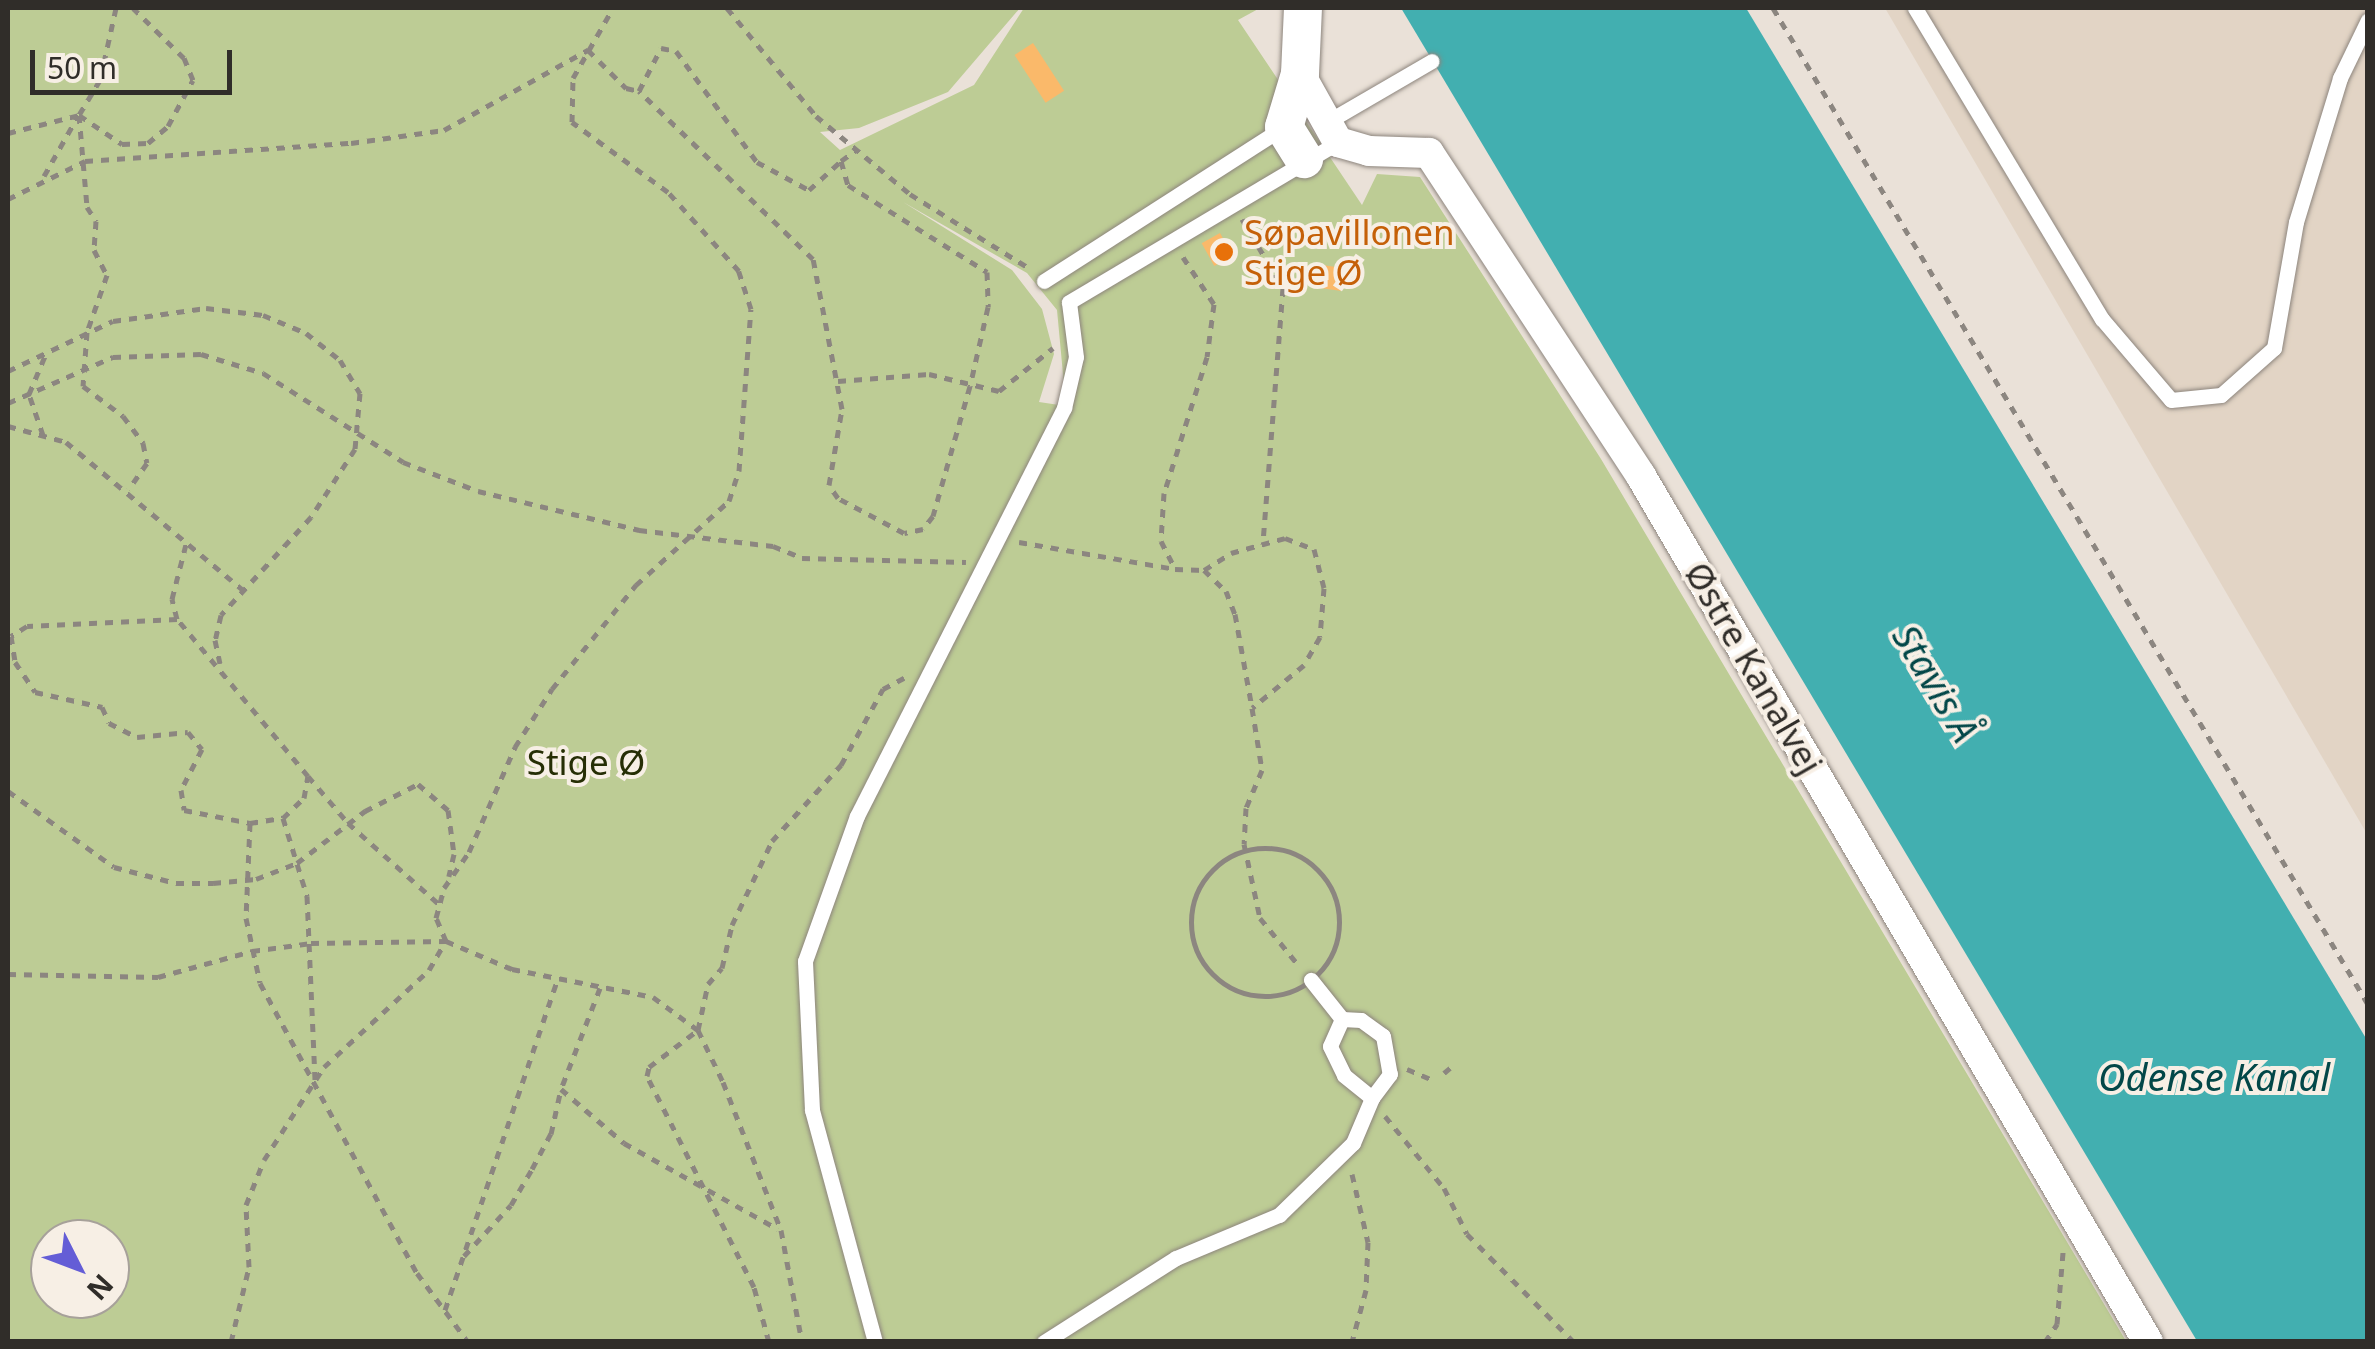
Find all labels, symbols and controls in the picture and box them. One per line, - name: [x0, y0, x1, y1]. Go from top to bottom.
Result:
- scale bar: [35, 30, 238, 92]
- text: 50 m: [47, 47, 117, 88]
- place label: Søpavillonen Stige Ø: [1244, 211, 1455, 293]
- marker: Søpavillonen Stige Ø: [1213, 241, 1235, 263]
- street label: Østre Kanalvej: [1676, 555, 1832, 781]
- water label: Stavis Å: [1883, 616, 1989, 750]
- park label: Stige Ø: [527, 741, 645, 783]
- water label: Odense Kanal: [2098, 1054, 2330, 1100]
- north arrow: [30, 1219, 130, 1319]
- text: N: [79, 1267, 123, 1309]

